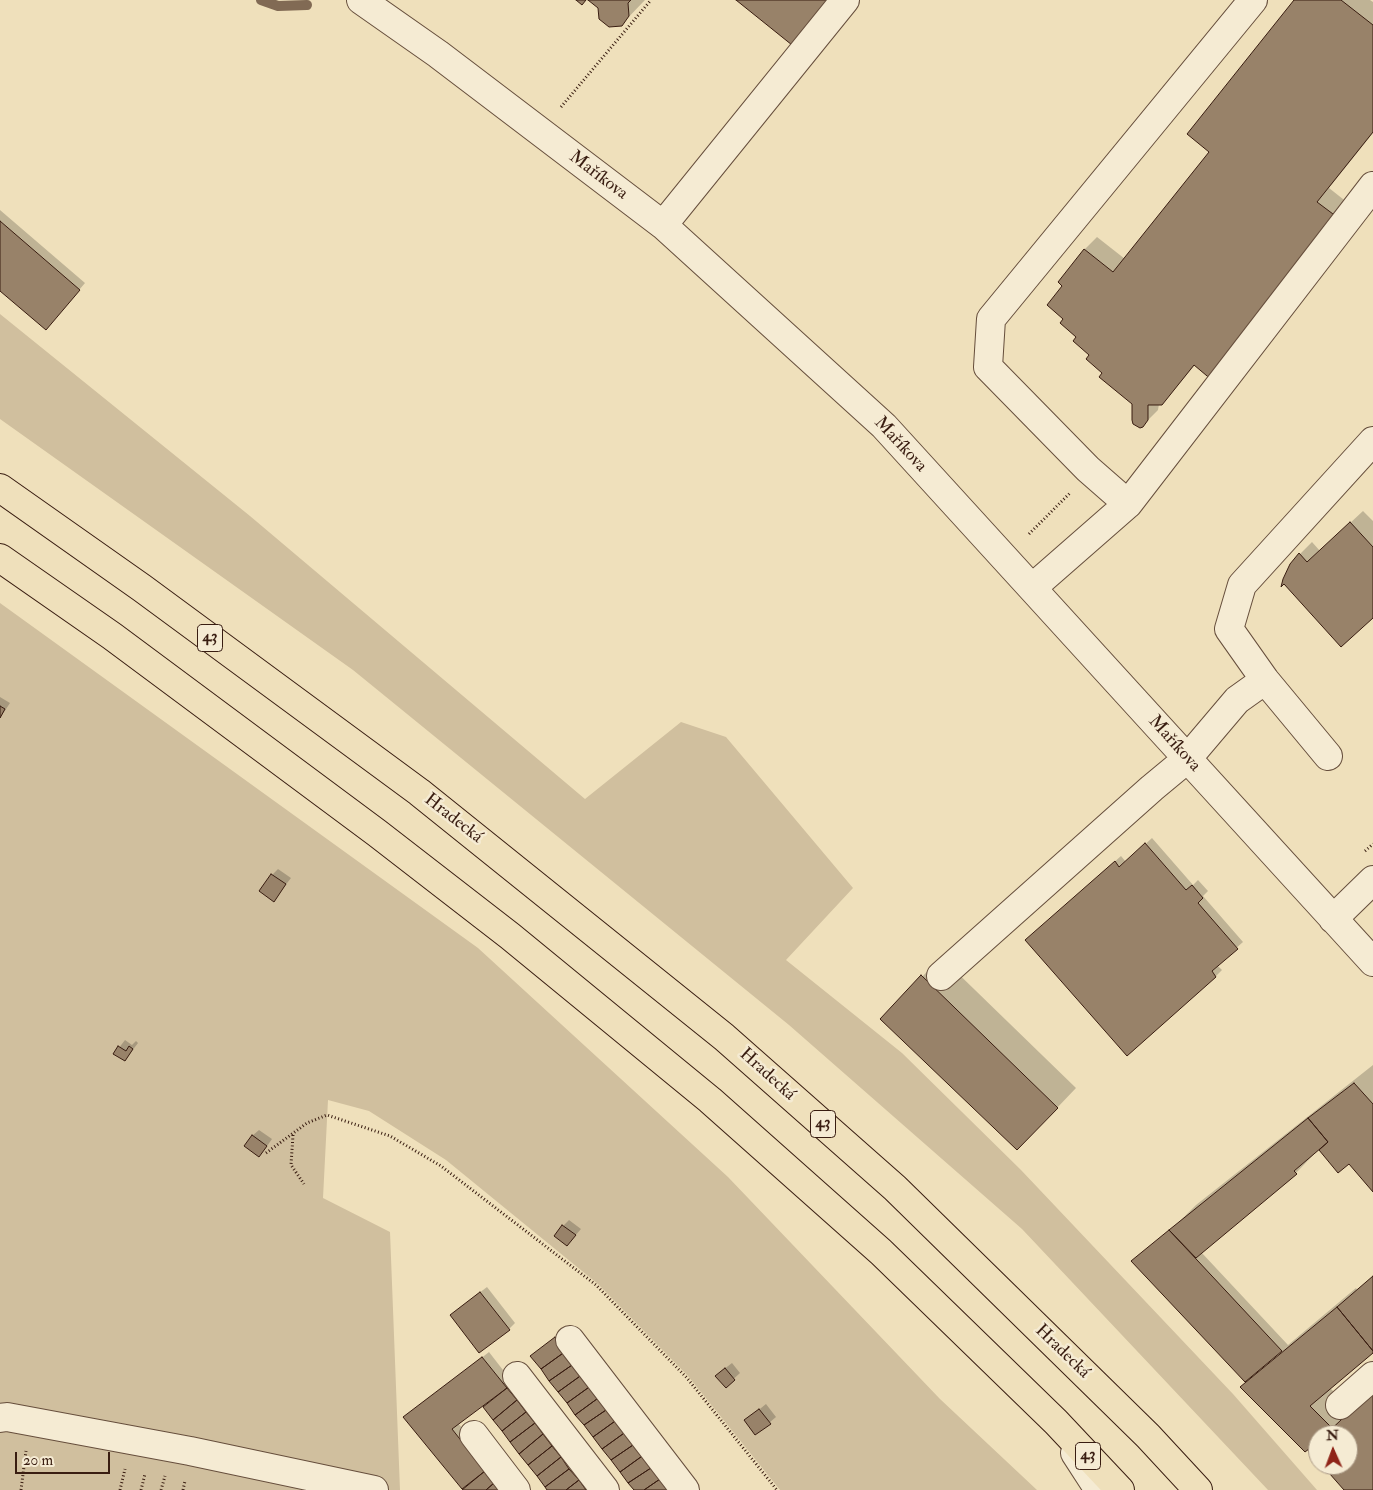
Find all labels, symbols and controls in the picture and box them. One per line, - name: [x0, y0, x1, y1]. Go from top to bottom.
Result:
- street label: Maříkova: [564, 147, 632, 205]
- street label: Maříkova: [869, 413, 931, 477]
- road number: 43: [198, 624, 222, 651]
- street label: Maříkova: [1143, 711, 1205, 777]
- street label: Hradecká: [419, 789, 487, 849]
- street label: Hradecká: [734, 1044, 800, 1106]
- road number: 43: [810, 1110, 836, 1138]
- street label: Hradecká: [1030, 1320, 1094, 1384]
- north arrow: [1308, 1425, 1358, 1475]
- text: N: [1326, 1427, 1339, 1444]
- scale bar: [18, 1442, 112, 1474]
- road number: 43: [1076, 1442, 1100, 1470]
- text: 20 m: [23, 1451, 53, 1470]

